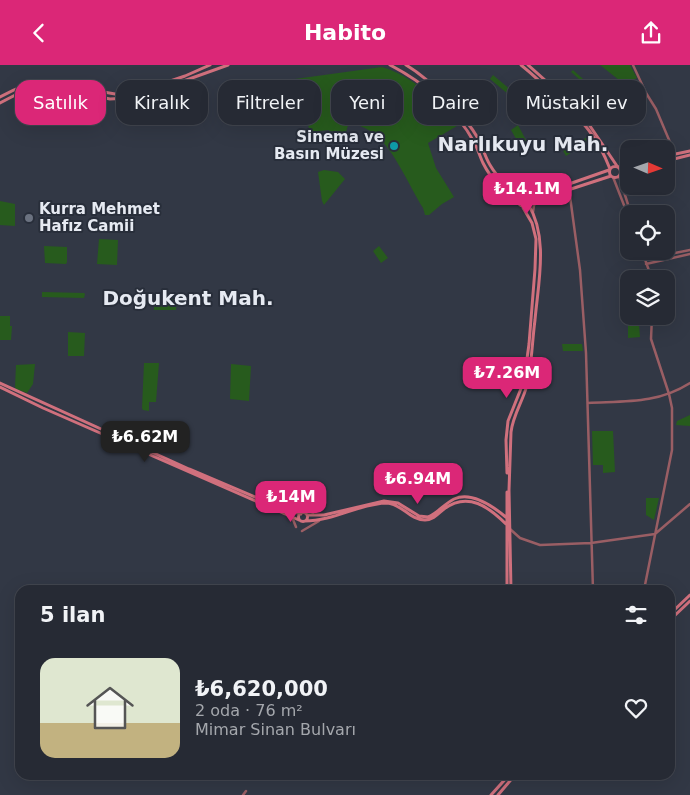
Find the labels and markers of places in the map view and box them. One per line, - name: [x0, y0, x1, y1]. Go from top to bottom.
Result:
- place label: Sinema ve Basın Müzesi: [274, 128, 384, 163]
- marker: Sinema ve Basın Müzesi: [388, 140, 400, 152]
- pin: ₺14.1M: [486, 173, 568, 215]
- place label: Kurra Mehmet Hafız Camii: [39, 200, 160, 235]
- marker: Kurra Mehmet Hafız Camii: [23, 212, 35, 224]
- pin: ₺7.26M: [466, 357, 548, 399]
- pin: ₺6.62M: [104, 421, 186, 463]
- pin: ₺6.94M: [377, 463, 459, 505]
- pin: ₺14M: [261, 481, 321, 523]

